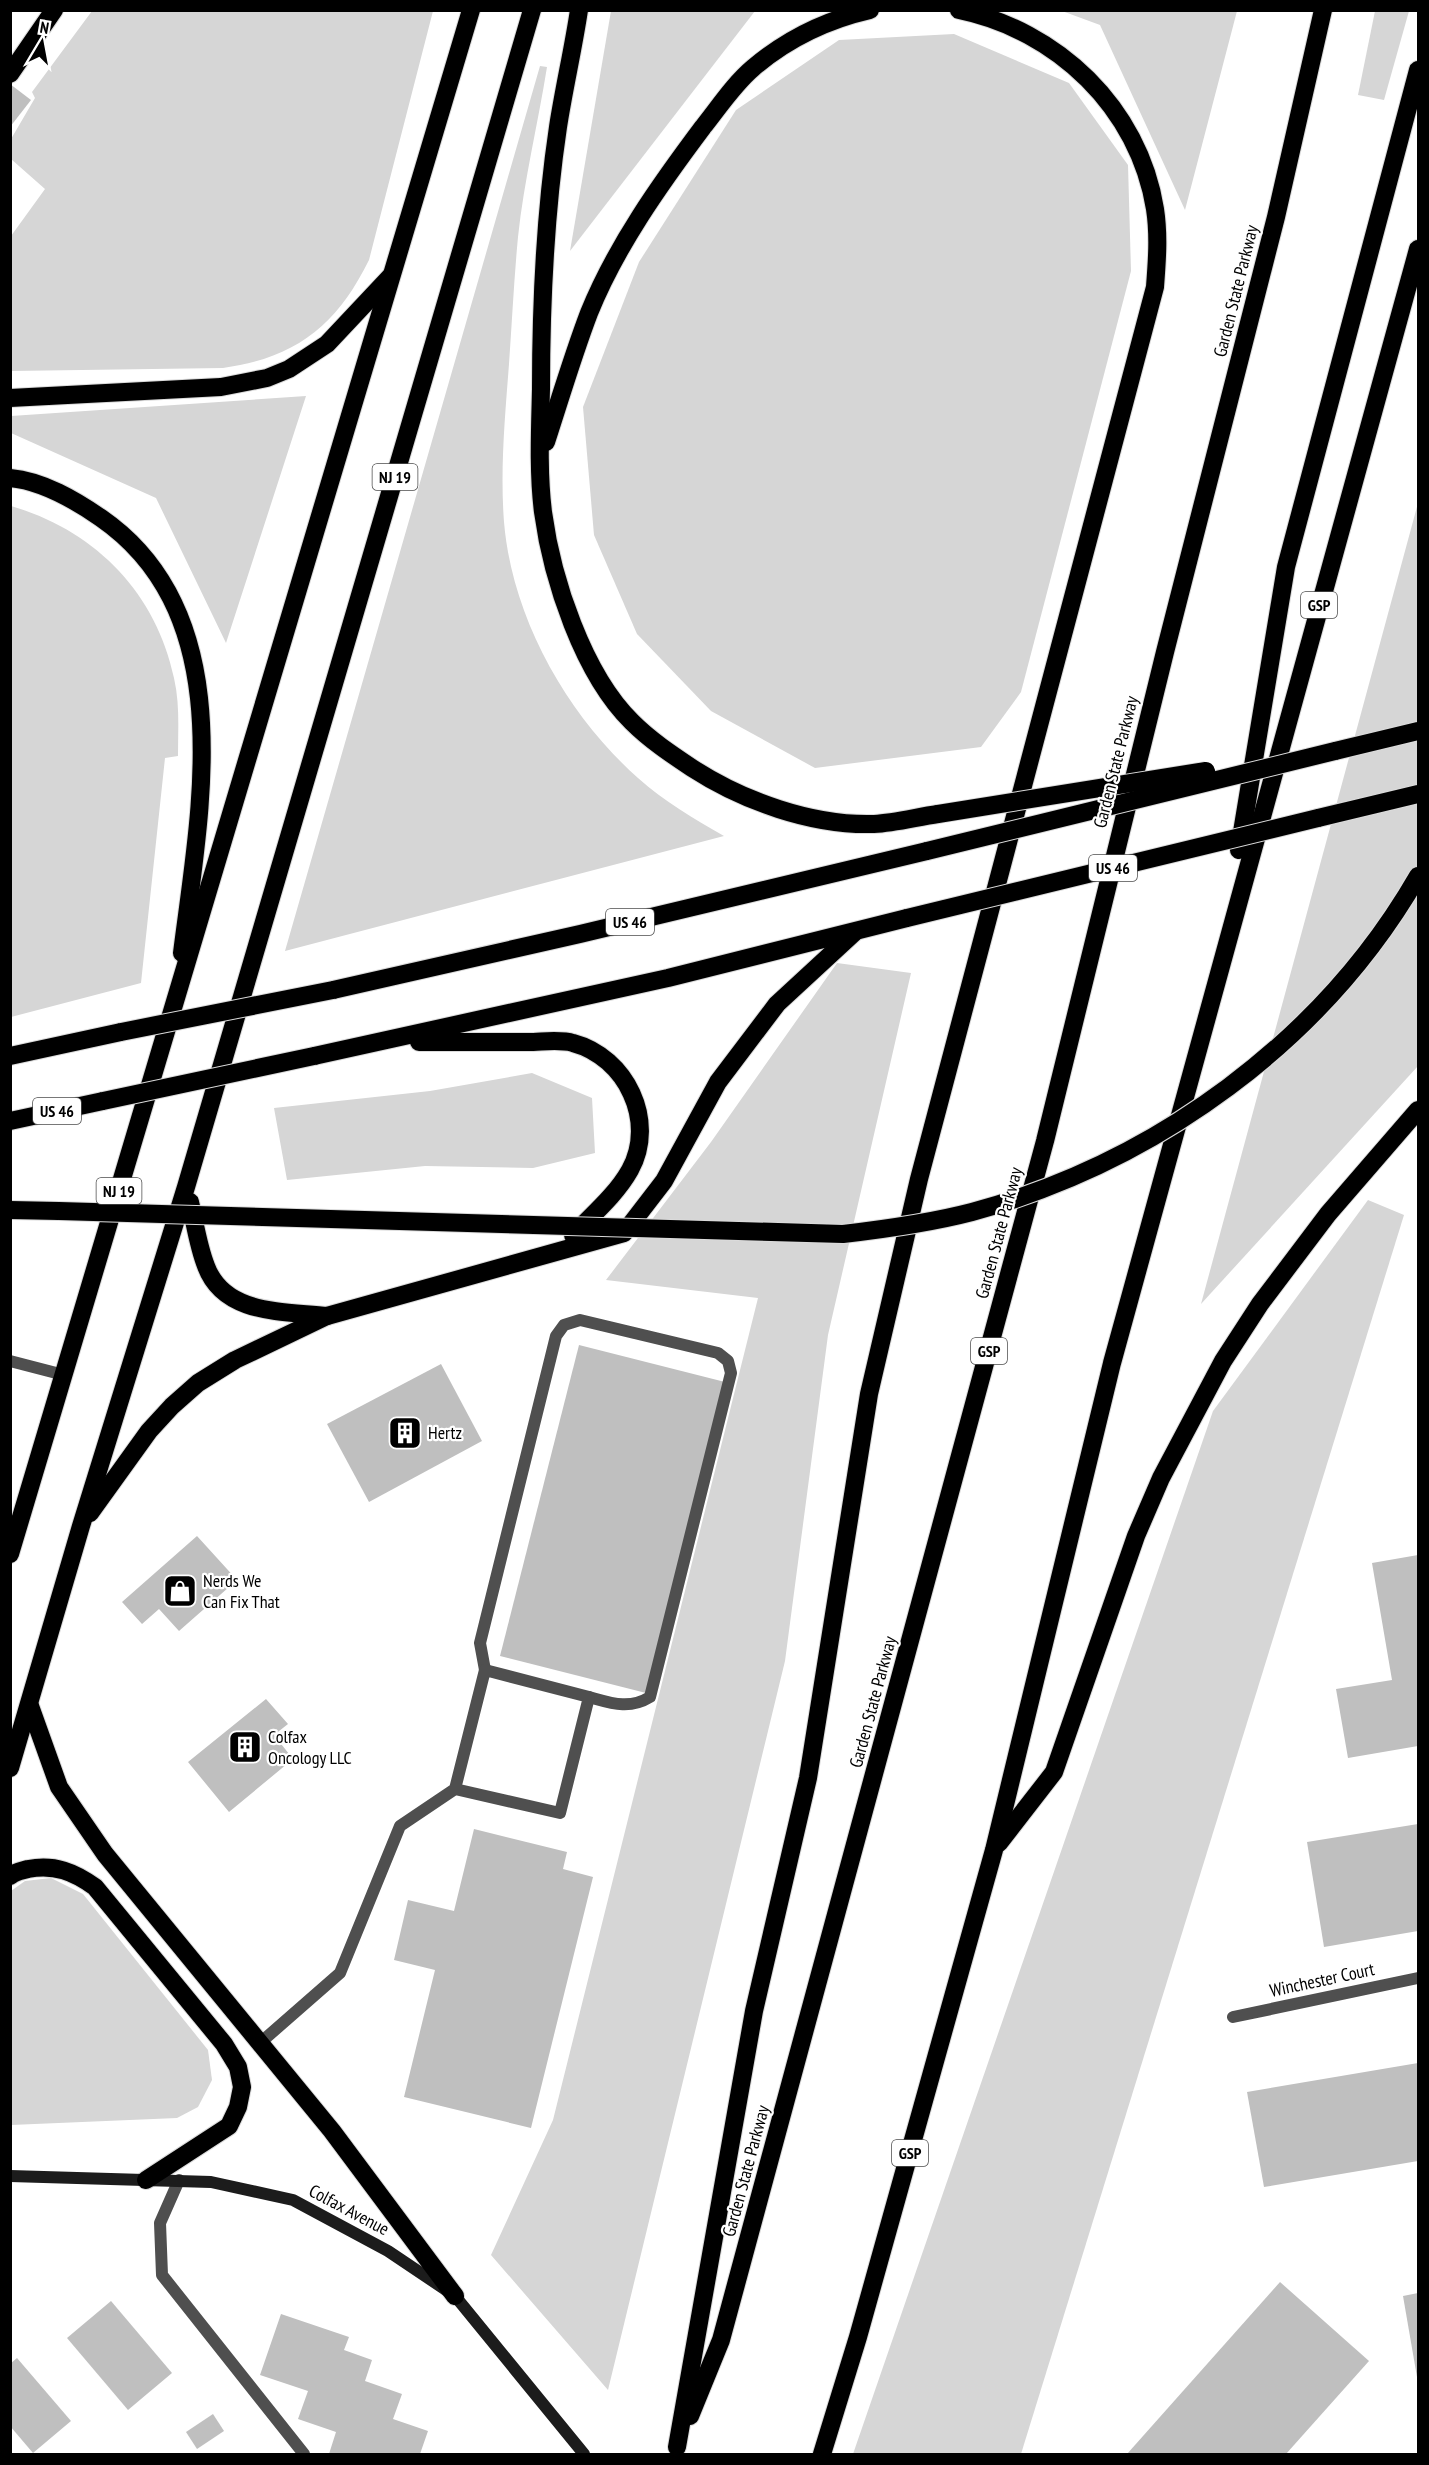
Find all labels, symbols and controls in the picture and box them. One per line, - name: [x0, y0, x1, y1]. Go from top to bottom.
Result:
- north arrow: [12, 12, 72, 72]
- text: N: [39, 17, 51, 38]
- street label: Garden State Parkway: [1208, 222, 1263, 359]
- road number: NJ 19: [372, 464, 418, 490]
- road number: GSP: [1301, 592, 1337, 618]
- street label: Garden State Parkway: [1088, 693, 1143, 830]
- road number: US 46: [1089, 855, 1137, 881]
- road number: US 46: [606, 909, 654, 935]
- road number: US 46: [33, 1098, 81, 1124]
- street label: Garden State Parkway: [970, 1164, 1027, 1301]
- road number: NJ 19: [96, 1178, 142, 1204]
- road number: GSP: [971, 1338, 1007, 1364]
- building icon: Hertz: [387, 1415, 423, 1451]
- place label: Hertz: [428, 1421, 462, 1444]
- place label: Nerds We Can Fix That: [203, 1569, 280, 1613]
- shop icon: Nerds We Can Fix That: [162, 1573, 198, 1609]
- street label: Garden State Parkway: [844, 1633, 901, 1770]
- place label: Colfax Oncology LLC: [268, 1725, 352, 1769]
- building icon: Colfax Oncology LLC: [227, 1729, 263, 1765]
- street label: Winchester Court: [1267, 1957, 1376, 2002]
- street label: Garden State Parkway: [717, 2102, 774, 2239]
- road number: GSP: [892, 2140, 928, 2166]
- street label: Colfax Avenue: [305, 2179, 393, 2240]

